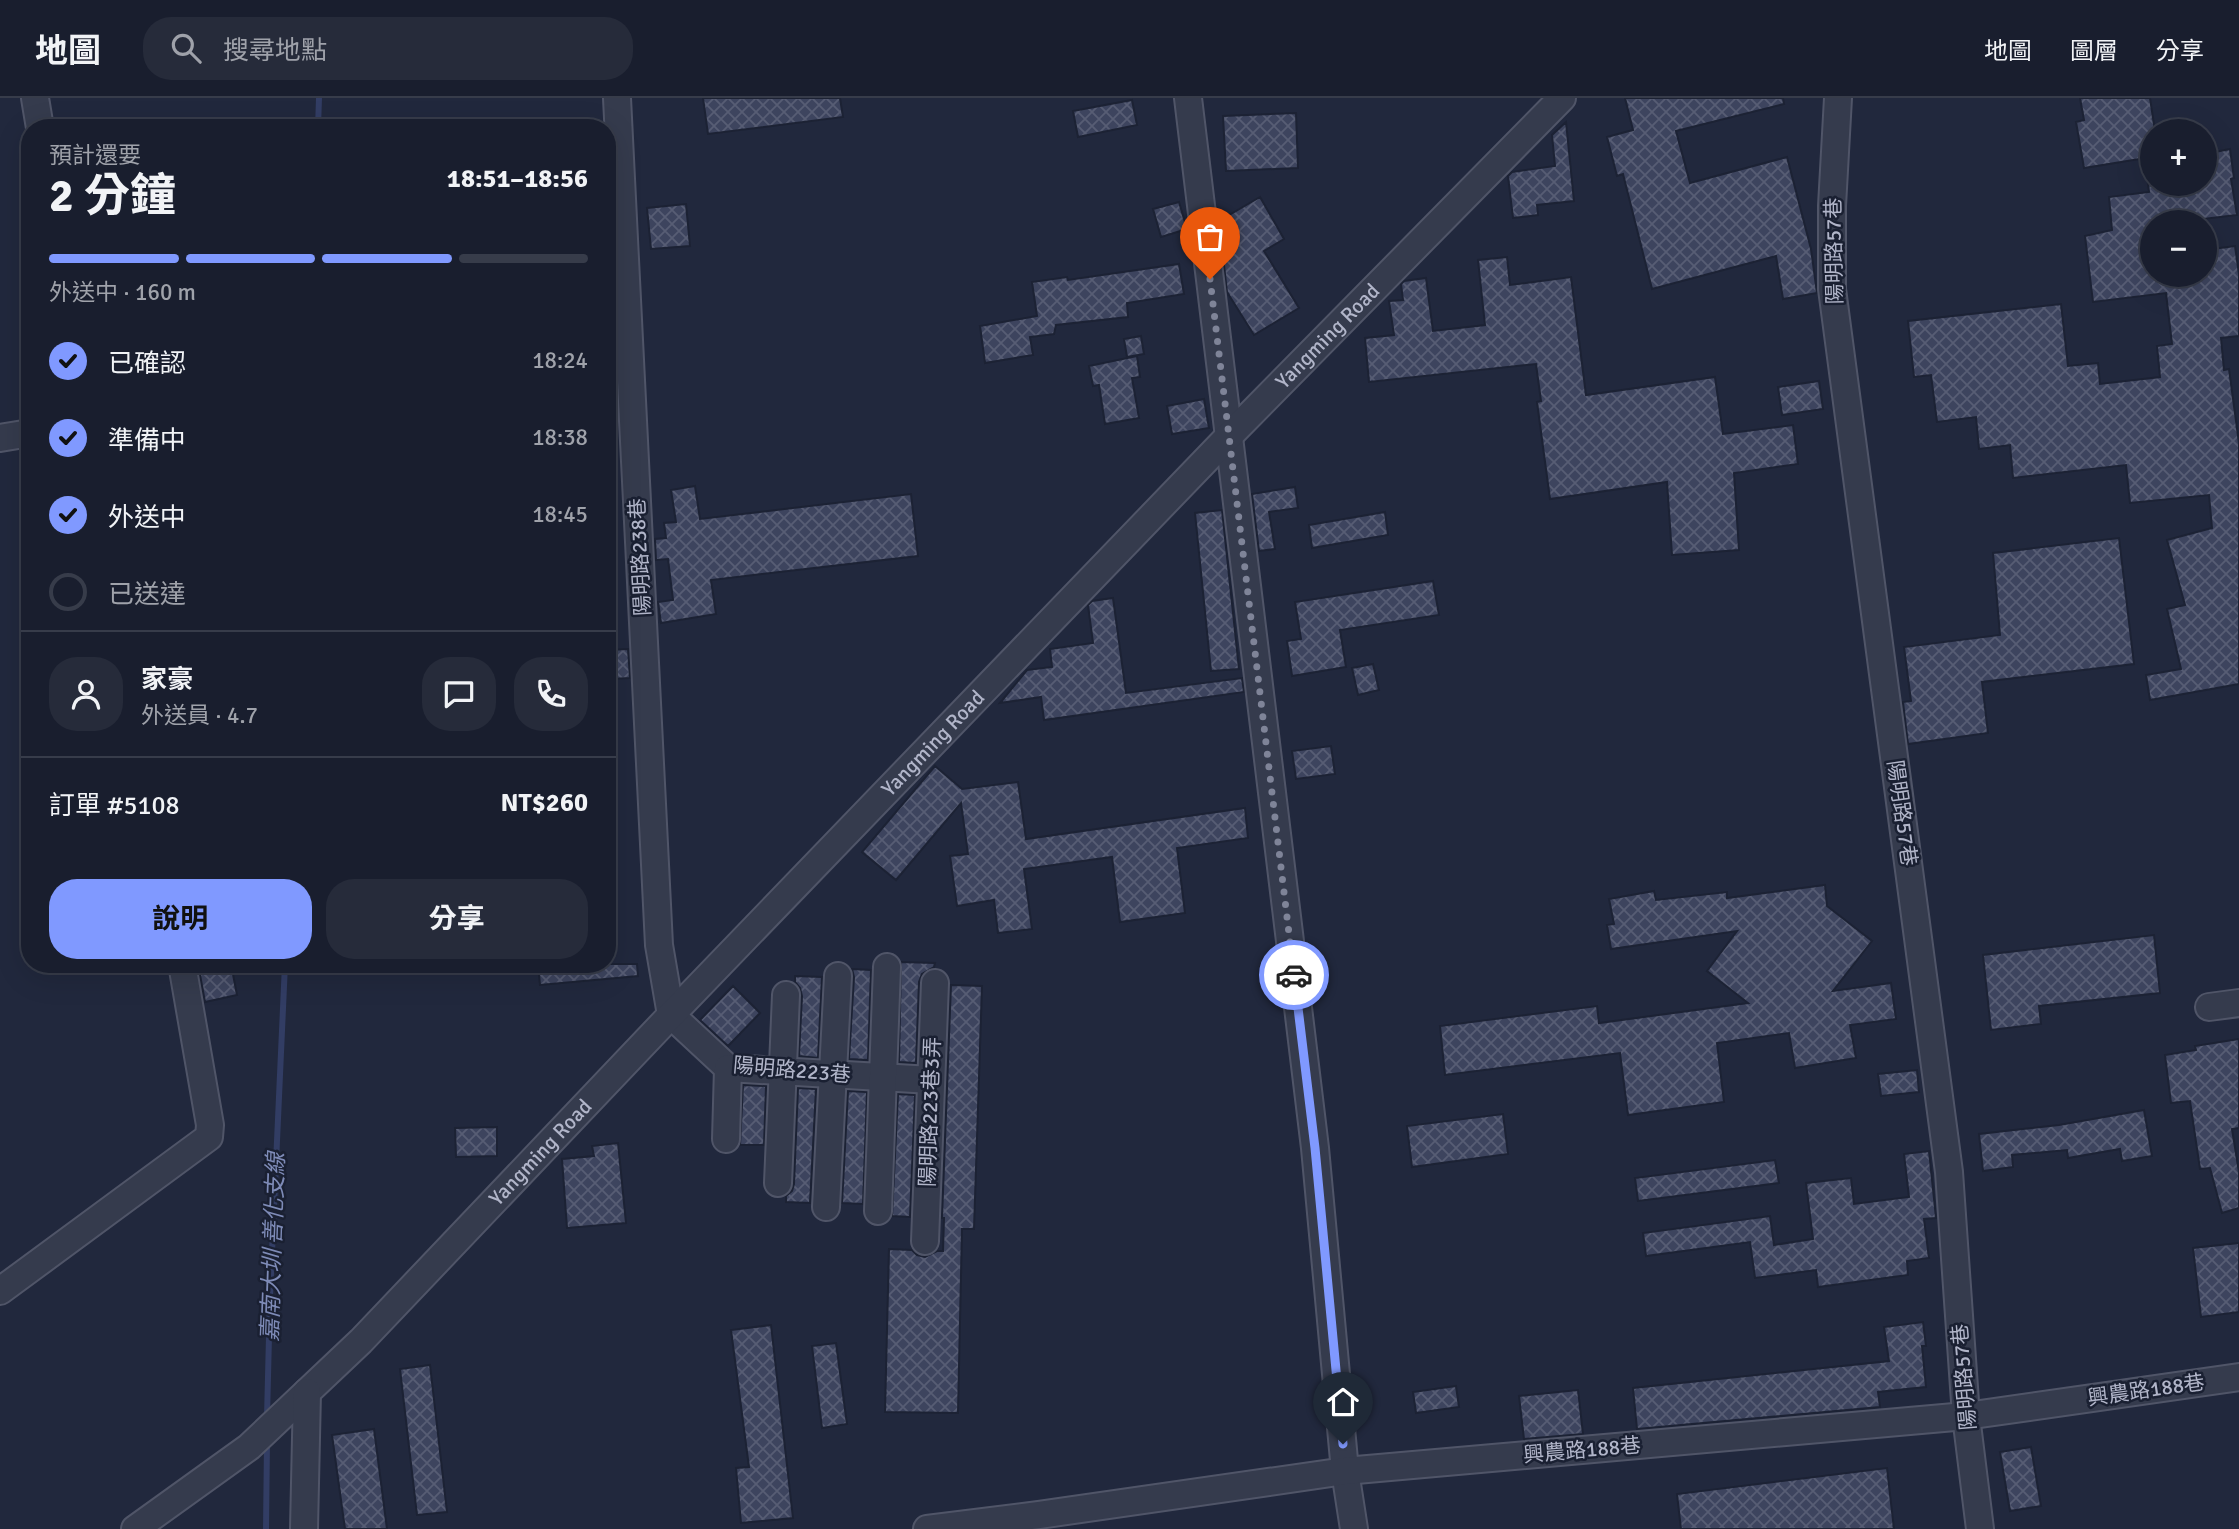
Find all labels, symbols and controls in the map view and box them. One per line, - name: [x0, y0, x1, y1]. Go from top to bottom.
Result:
- search box: [143, 17, 633, 80]
- icon: search: [167, 29, 205, 67]
- text: 地圖: [35, 31, 101, 72]
- text: 搜尋地點: [223, 35, 327, 67]
- text: 地圖: [1984, 36, 2032, 66]
- text: 圖層: [2070, 36, 2118, 66]
- text: 分享: [2156, 36, 2204, 66]
- map controls: [2140, 119, 2217, 287]
- button: +: [2140, 119, 2217, 196]
- text: 預計還要: [49, 141, 141, 170]
- text: 18:51–18:56: [447, 163, 588, 195]
- text: 2 分鐘: [49, 168, 176, 224]
- street label: 陽明路57巷: [1820, 197, 1848, 305]
- pin: [1180, 207, 1240, 279]
- button: −: [2140, 210, 2217, 287]
- icon: bag: [1191, 218, 1229, 256]
- text: 外送中 · 160 m: [49, 278, 196, 307]
- street label: Yangming Road: [1270, 278, 1385, 394]
- icon: check: [49, 342, 87, 380]
- text: 18:24: [532, 346, 588, 375]
- text: 已確認: [108, 348, 186, 380]
- icon: check: [49, 419, 87, 457]
- text: 18:38: [532, 423, 588, 452]
- text: 準備中: [108, 425, 186, 457]
- icon: check: [49, 496, 87, 534]
- street label: 陽明路238巷: [624, 497, 656, 617]
- text: 18:45: [532, 500, 588, 529]
- text: 外送中: [108, 502, 186, 534]
- text: 已送達: [108, 579, 186, 611]
- button: person: [49, 657, 123, 731]
- button: chat: [422, 657, 496, 731]
- button: phone: [514, 657, 588, 731]
- text: 家豪: [141, 664, 193, 696]
- street label: Yangming Road: [876, 685, 990, 802]
- text: 外送員 · 4.7: [141, 701, 258, 730]
- street label: 陽明路57巷: [1882, 758, 1922, 868]
- text: NT$260: [501, 787, 588, 819]
- text: 訂單 #5108: [49, 790, 180, 822]
- button: 說明: [49, 879, 312, 959]
- button: 分享: [326, 879, 588, 959]
- courier: [1259, 940, 1329, 1010]
- icon: car: [1275, 956, 1313, 994]
- street label: 陽明路223巷3弄: [914, 1036, 946, 1188]
- street label: 陽明路223巷: [732, 1052, 852, 1088]
- street label: Yangming Road: [484, 1094, 597, 1211]
- water label: 嘉南大圳 善化支線: [255, 1149, 291, 1342]
- street label: 陽明路57巷: [1946, 1323, 1982, 1431]
- street label: 興農路188巷: [2086, 1369, 2206, 1411]
- pin: [1313, 1372, 1373, 1444]
- icon: home: [1324, 1383, 1362, 1421]
- street label: 興農路188巷: [1522, 1432, 1642, 1468]

